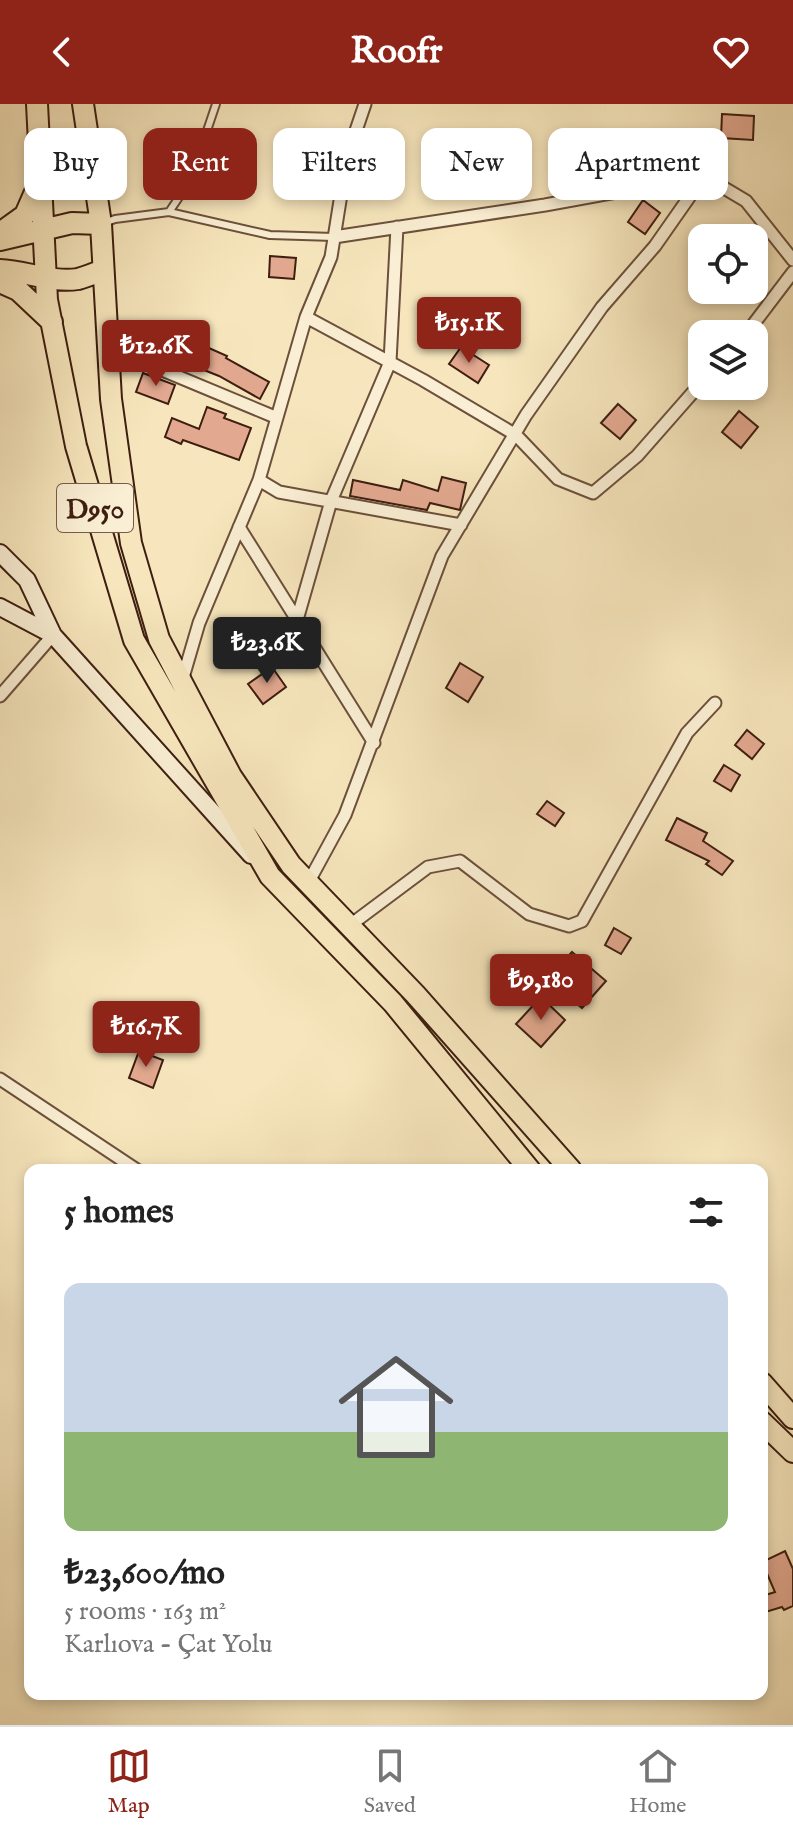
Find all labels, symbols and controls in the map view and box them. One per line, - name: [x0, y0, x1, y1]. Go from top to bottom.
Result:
- text: Roofr: [350, 29, 443, 75]
- icon: back: [40, 30, 84, 74]
- icon: heart: [709, 30, 753, 74]
- chip: Buy: [24, 128, 127, 200]
- chip: Rent: [143, 128, 257, 200]
- chip: Filters: [273, 128, 405, 200]
- chip: New: [421, 128, 532, 200]
- chip: Apartment: [548, 128, 728, 200]
- map controls: [688, 224, 768, 400]
- button: locate: [688, 224, 768, 304]
- pin: ₺15.1K: [404, 297, 534, 365]
- text: ₺15.1K: [435, 306, 503, 339]
- pin: ₺12.6K: [91, 320, 221, 388]
- button: layers: [688, 320, 768, 400]
- text: ₺12.6K: [120, 329, 192, 362]
- road number: D950: [57, 484, 133, 532]
- pin: ₺23.6K: [202, 617, 332, 685]
- text: ₺23.6K: [231, 626, 303, 659]
- pin: ₺9,180: [476, 954, 606, 1022]
- text: ₺9,180: [508, 963, 574, 996]
- pin: ₺16.7K: [81, 1001, 211, 1069]
- text: ₺16.7K: [111, 1010, 181, 1043]
- icon: filters: [684, 1190, 728, 1234]
- text: 5 homes: [64, 1191, 174, 1234]
- icon: home: [324, 1335, 468, 1479]
- text: ₺23,600/mo: [64, 1552, 225, 1595]
- text: 5 rooms · 163 m²: [64, 1595, 226, 1628]
- text: Karlıova - Çat Yolu: [64, 1628, 272, 1661]
- tab: Map: [107, 1744, 151, 1820]
- tab: Saved: [364, 1744, 416, 1820]
- tab: Home: [629, 1744, 686, 1820]

